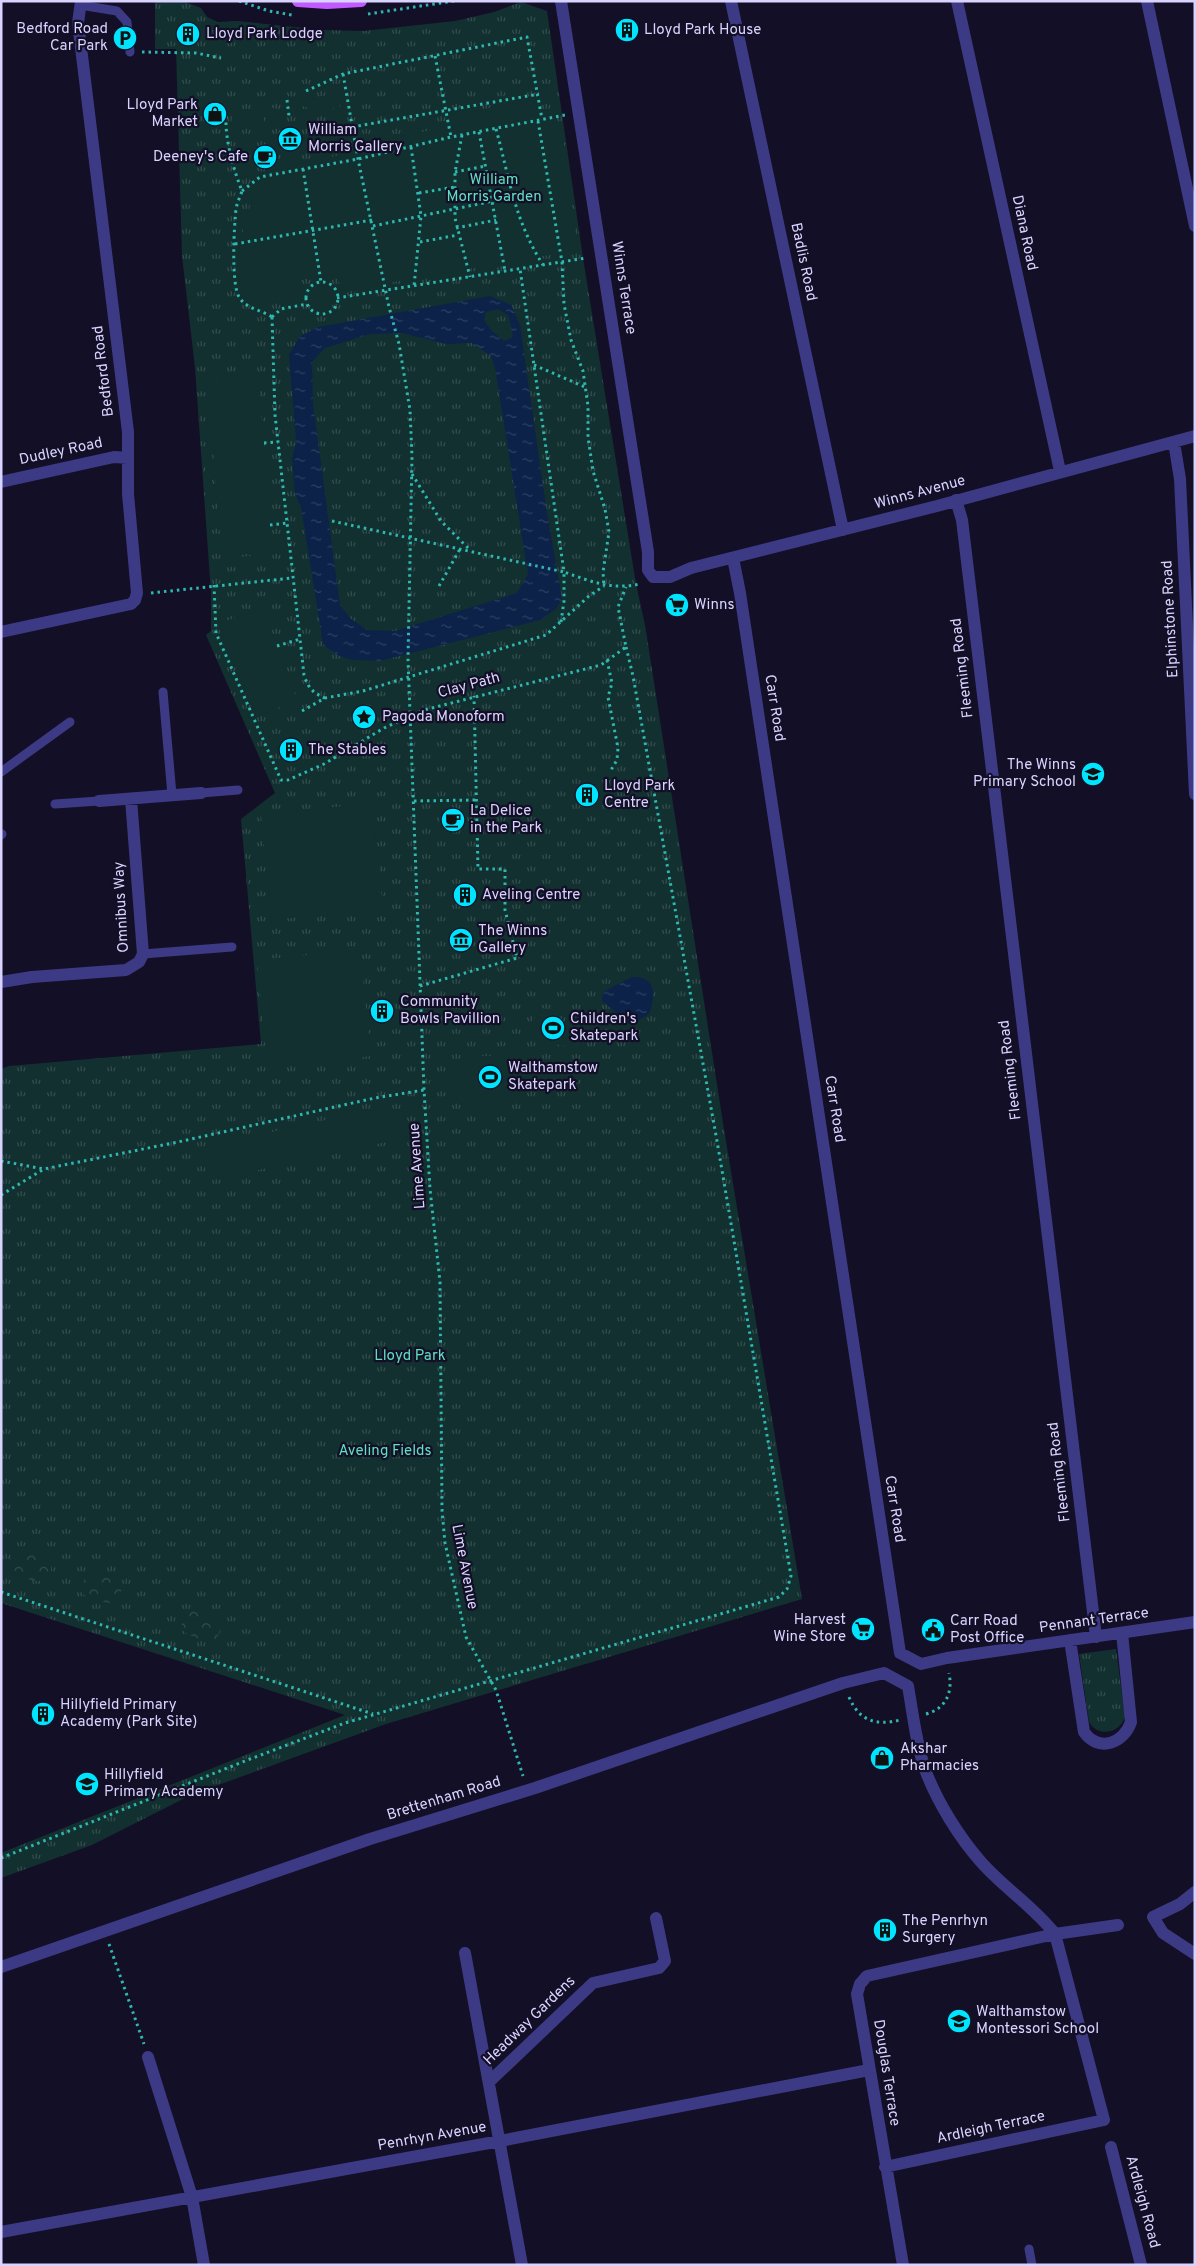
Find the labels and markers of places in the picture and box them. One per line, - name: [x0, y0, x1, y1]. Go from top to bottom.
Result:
- building icon: Lloyd Park House: [614, 17, 640, 43]
- place label: Bedford Road Car Park: [16, 20, 108, 56]
- building icon: Lloyd Park Lodge: [175, 21, 201, 47]
- place label: Lloyd Park House: [644, 21, 761, 40]
- parking icon: Bedford Road Car Park: [112, 25, 138, 51]
- place label: Lloyd Park Lodge: [206, 25, 323, 44]
- place label: Lloyd Park Market: [127, 96, 198, 132]
- shop icon: Lloyd Park Market: [202, 101, 228, 127]
- place label: William Morris Gallery: [308, 121, 403, 157]
- museum icon: William Morris Gallery: [277, 126, 303, 152]
- cafe icon: Deeney's Cafe: [252, 144, 278, 170]
- place label: Deeney's Cafe: [153, 148, 248, 167]
- supermarket icon: Winns: [664, 592, 690, 618]
- place label: Winns: [694, 596, 735, 615]
- place icon: Pagoda Monoform: [351, 704, 377, 730]
- place label: Pagoda Monoform: [382, 708, 505, 727]
- building icon: The Stables: [278, 737, 304, 763]
- place label: The Stables: [308, 741, 387, 760]
- place label: The Winns Primary School: [973, 756, 1076, 792]
- school or university icon: The Winns Primary School: [1080, 761, 1106, 787]
- place label: Lloyd Park Centre: [604, 777, 675, 813]
- building icon: Lloyd Park Centre: [574, 782, 600, 808]
- place label: La Delice in the Park: [470, 802, 542, 838]
- cafe icon: La Delice in the Park: [440, 807, 466, 833]
- building icon: Aveling Centre: [452, 882, 478, 908]
- place label: Aveling Centre: [482, 886, 580, 905]
- place label: The Winns Gallery: [478, 922, 547, 958]
- museum icon: The Winns Gallery: [448, 927, 474, 953]
- place label: Community Bowls Pavillion: [400, 993, 500, 1029]
- building icon: Community Bowls Pavillion: [369, 998, 395, 1024]
- place label: Children's Skatepark: [570, 1010, 639, 1046]
- sports icon: Children's Skatepark: [540, 1015, 566, 1041]
- place label: Walthamstow Skatepark: [508, 1059, 598, 1095]
- sports icon: Walthamstow Skatepark: [477, 1064, 503, 1090]
- place label: Harvest Wine Store: [773, 1611, 846, 1647]
- place label: Carr Road Post Office: [950, 1612, 1024, 1648]
- supermarket icon: Harvest Wine Store: [850, 1616, 876, 1642]
- public building icon: Carr Road Post Office: [920, 1617, 946, 1643]
- place label: Hillyfield Primary Academy (Park Site): [60, 1696, 197, 1732]
- building icon: Hillyfield Primary Academy (Park Site): [30, 1701, 56, 1727]
- place label: Akshar Pharmacies: [900, 1740, 979, 1776]
- shop icon: Akshar Pharmacies: [869, 1745, 895, 1771]
- place label: Hillyfield Primary Academy: [104, 1766, 224, 1802]
- school or university icon: Hillyfield Primary Academy: [74, 1771, 100, 1797]
- place label: The Penrhyn Surgery: [902, 1912, 988, 1948]
- building icon: The Penrhyn Surgery: [872, 1917, 898, 1943]
- place label: Walthamstow Montessori School: [976, 2003, 1099, 2039]
- school or university icon: Walthamstow Montessori School: [946, 2008, 972, 2034]

